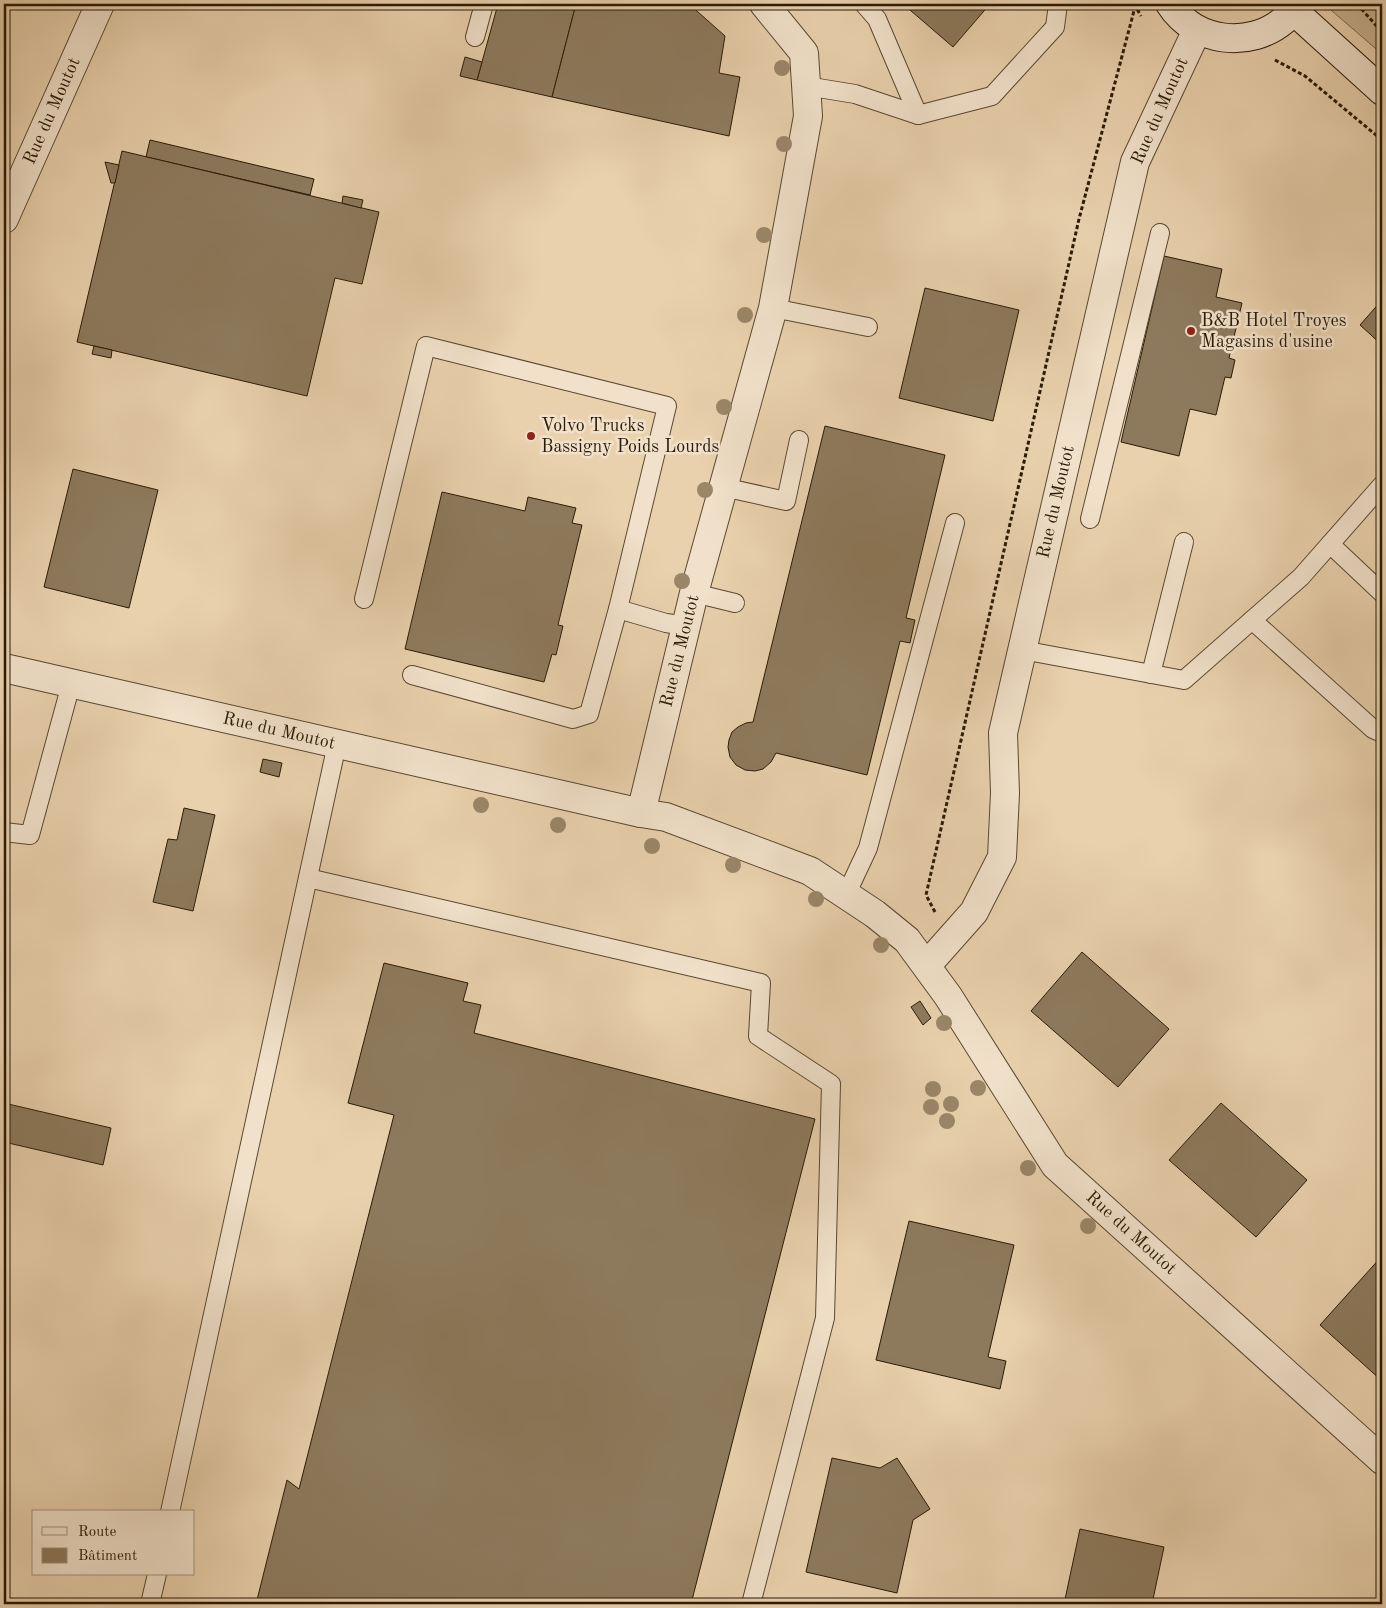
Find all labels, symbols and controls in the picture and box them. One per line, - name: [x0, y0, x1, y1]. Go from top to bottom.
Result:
- street label: Rue du Moutot: [20, 55, 84, 167]
- street label: Rue du Moutot: [1128, 55, 1192, 167]
- place label: B&B Hotel Troyes Magasins d'usine: [1201, 312, 1347, 351]
- marker: B&B Hotel Troyes Magasins d'usine: [1185, 325, 1197, 337]
- place label: Volvo Trucks Bassigny Poids Lourds: [541, 417, 720, 456]
- marker: Volvo Trucks Bassigny Poids Lourds: [525, 430, 537, 442]
- street label: Rue du Moutot: [1034, 444, 1078, 560]
- street label: Rue du Moutot: [657, 593, 703, 709]
- street label: Rue du Moutot: [221, 709, 337, 753]
- street label: Rue du Moutot: [1082, 1188, 1180, 1278]
- legend: [32, 1510, 195, 1576]
- text: Route: [78, 1525, 116, 1540]
- text: Bâtiment: [78, 1549, 137, 1564]

